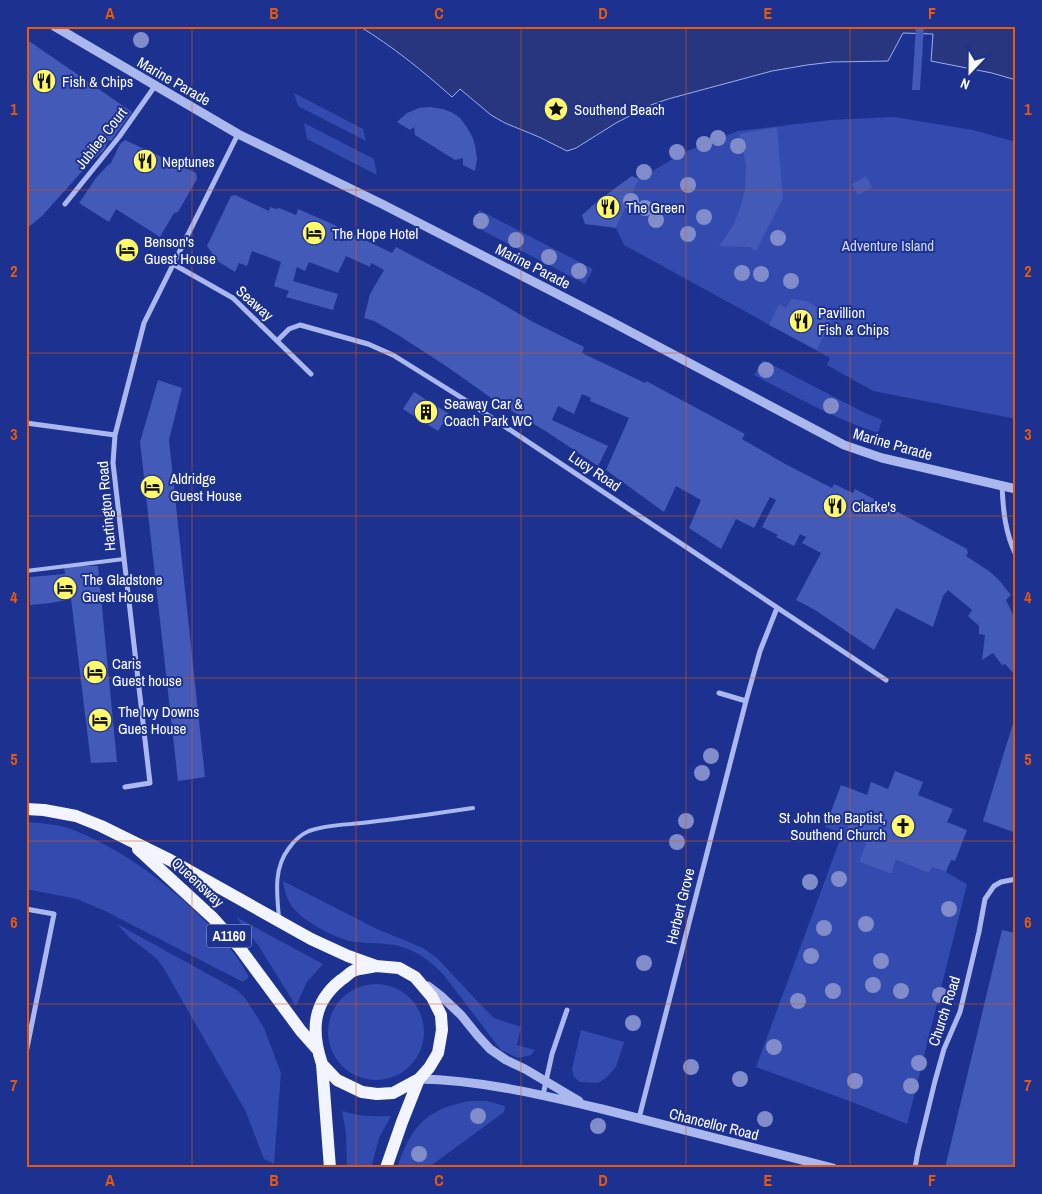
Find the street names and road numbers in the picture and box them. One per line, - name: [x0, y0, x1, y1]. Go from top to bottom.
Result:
- street label: Marine Parade: [134, 52, 215, 111]
- street label: Jubilee Court: [70, 102, 132, 173]
- street label: Marine Parade: [492, 238, 574, 294]
- street label: Seaway: [232, 281, 279, 326]
- street label: Marine Parade: [851, 423, 935, 465]
- street label: Lucy Road: [565, 446, 625, 496]
- street label: Hartington Road: [92, 460, 120, 552]
- street label: Queensway: [167, 852, 230, 912]
- street label: Herbert Grove: [660, 866, 700, 946]
- road number: A1160: [206, 924, 252, 948]
- street label: Church Road: [923, 973, 965, 1049]
- street label: Chancellor Road: [667, 1103, 761, 1145]

